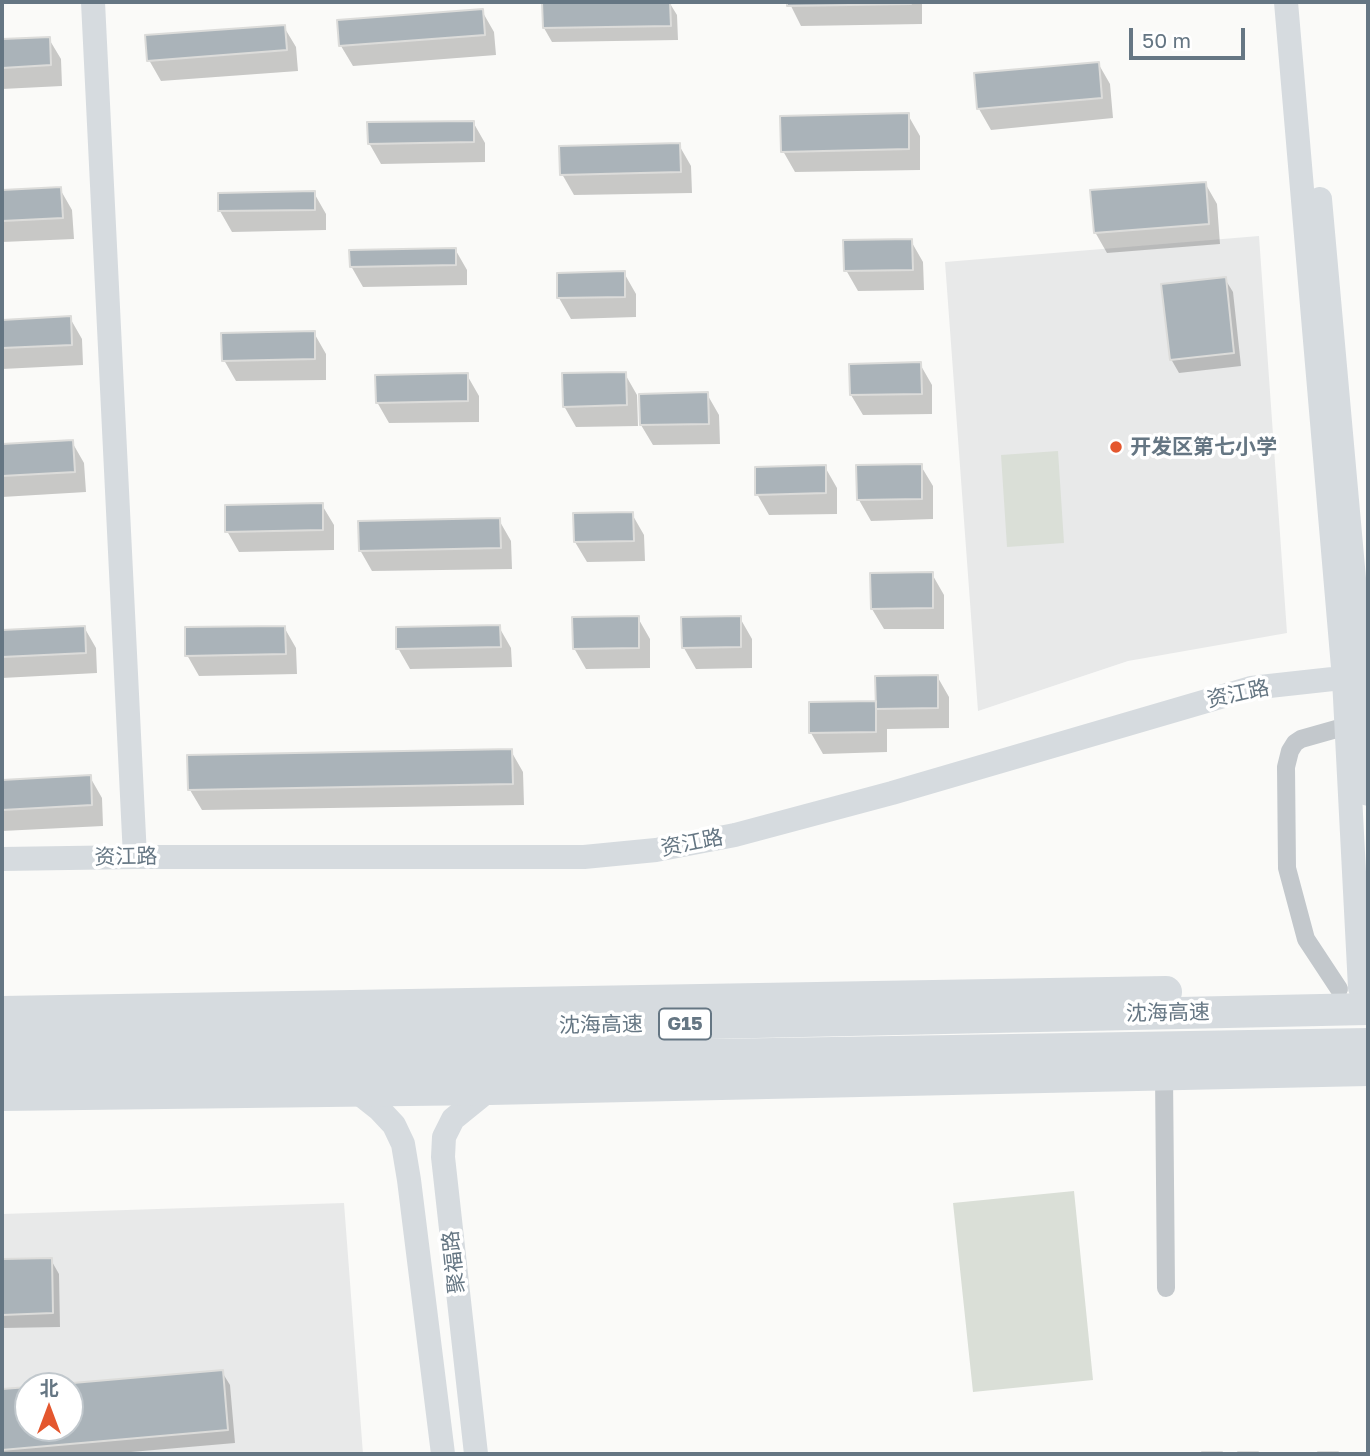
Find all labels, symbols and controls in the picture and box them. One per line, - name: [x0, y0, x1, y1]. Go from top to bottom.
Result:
- scale bar: [1132, 14, 1248, 58]
- text: 50 m: [1142, 27, 1191, 53]
- place label: 开发区第七小学: [1130, 434, 1277, 460]
- marker: 开发区第七小学: [1108, 439, 1124, 455]
- street label: 资江路: [1205, 675, 1271, 713]
- street label: 资江路: [659, 825, 725, 861]
- street label: 资江路: [94, 844, 158, 870]
- street label: 沈海高速: [1126, 1000, 1210, 1026]
- road number: G15: [659, 1008, 711, 1040]
- street label: 沈海高速: [559, 1012, 643, 1038]
- street label: 聚福路: [438, 1229, 470, 1295]
- north arrow: [14, 1372, 84, 1442]
- text: 北: [39, 1376, 59, 1399]

